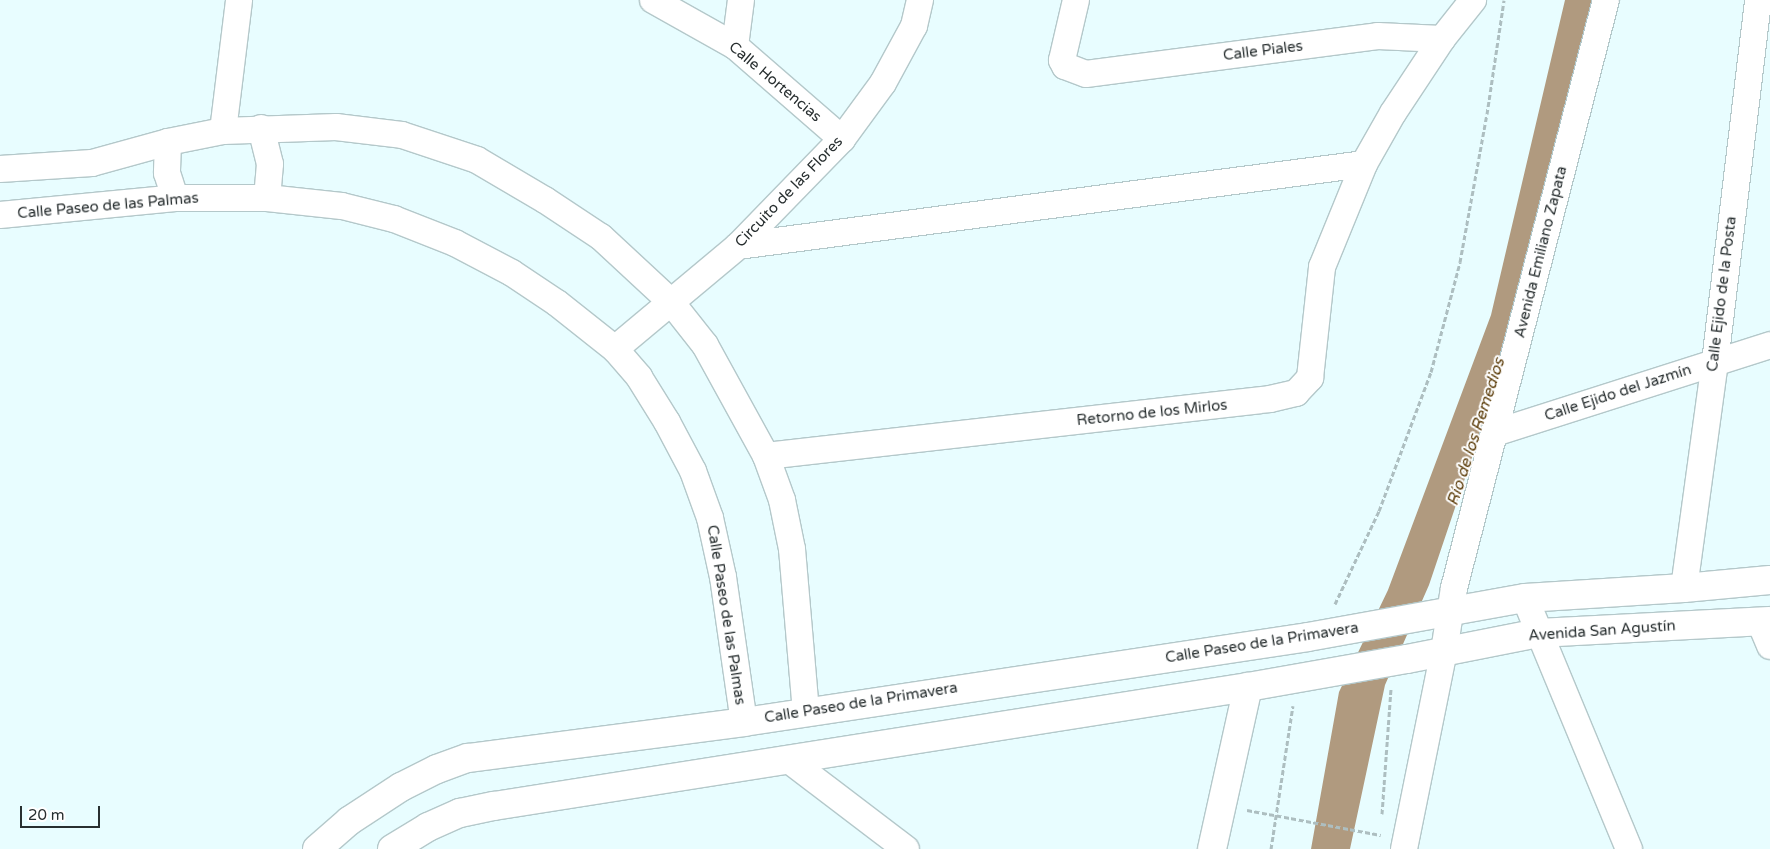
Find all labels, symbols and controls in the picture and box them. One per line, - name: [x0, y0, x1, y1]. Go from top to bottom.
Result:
- street label: Calle Piales: [1222, 37, 1304, 65]
- street label: Calle Hortencias: [725, 38, 825, 126]
- street label: Circuito de las Flores: [731, 133, 847, 251]
- street label: Avenida Emiliano Zapata: [1511, 164, 1571, 340]
- street label: Calle Paseo de las Palmas: [17, 189, 199, 223]
- street label: Calle Ejido de la Posta: [1704, 215, 1740, 373]
- water label: Río de los Remedios: [1443, 356, 1509, 508]
- street label: Calle Ejido del Jazmín: [1542, 361, 1694, 425]
- street label: Retorno de los Mirlos: [1076, 396, 1228, 430]
- street label: Calle Paseo de las Palmas: [703, 524, 749, 706]
- street label: Avenida San Agustín: [1528, 617, 1676, 645]
- street label: Calle Paseo de la Primavera: [1164, 619, 1360, 667]
- street label: Calle Paseo de la Primavera: [763, 679, 959, 727]
- scale bar: [22, 796, 102, 828]
- text: 20 m: [28, 806, 65, 824]

